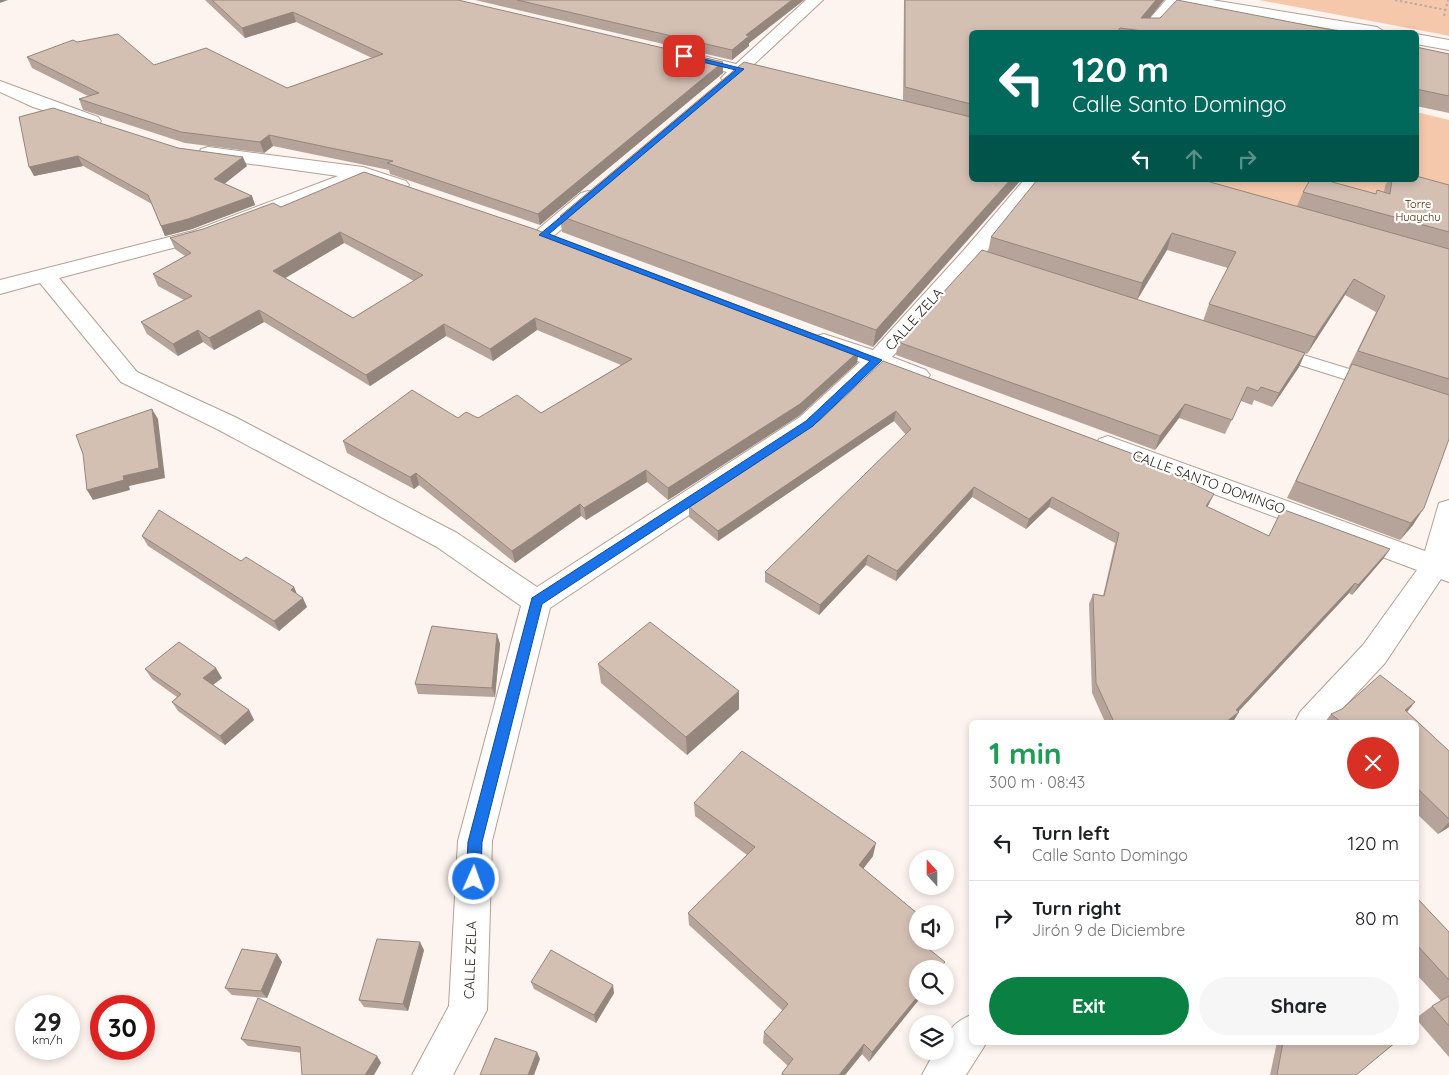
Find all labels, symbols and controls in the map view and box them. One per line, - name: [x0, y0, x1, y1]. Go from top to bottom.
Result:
- pin: [663, 35, 705, 77]
- icon: arrive: [670, 42, 698, 70]
- text: 120 m: [1072, 47, 1169, 91]
- icon: left: [989, 50, 1054, 115]
- text: Calle Santo Domingo: [1072, 90, 1286, 118]
- icon: left: [1127, 145, 1155, 173]
- icon: ahead: [1180, 145, 1208, 173]
- icon: right: [1233, 145, 1261, 173]
- park label: Torre Huaychu: [1395, 197, 1441, 224]
- street label: CALLE ZELA: [881, 284, 947, 354]
- street label: CALLE SANTO DOMINGO: [1130, 446, 1288, 518]
- text: 1 min: [989, 734, 1062, 772]
- button: close: [1347, 737, 1399, 789]
- text: 300 m · 08:43: [989, 772, 1085, 792]
- text: Turn left: [1032, 821, 1110, 845]
- icon: left: [989, 829, 1017, 857]
- text: 120 m: [1348, 831, 1399, 855]
- text: Calle Santo Domingo: [1032, 845, 1188, 865]
- north arrow: [909, 850, 954, 895]
- map controls: [909, 850, 954, 1060]
- position arrow: [447, 852, 499, 904]
- text: Turn right: [1032, 896, 1121, 920]
- icon: right: [989, 904, 1017, 932]
- button: sound: [909, 905, 954, 950]
- text: 80 m: [1355, 906, 1399, 930]
- text: Jirón 9 de Diciembre: [1032, 920, 1185, 940]
- street label: CALLE ZELA: [460, 921, 480, 999]
- button: search: [909, 960, 954, 1005]
- button: Exit: [989, 977, 1189, 1035]
- button: Share: [1199, 977, 1399, 1035]
- speed limit sign: 30: [90, 995, 155, 1060]
- text: 29: [33, 1006, 62, 1037]
- button: layers: [909, 1015, 954, 1060]
- text: km/h: [32, 1032, 63, 1047]

